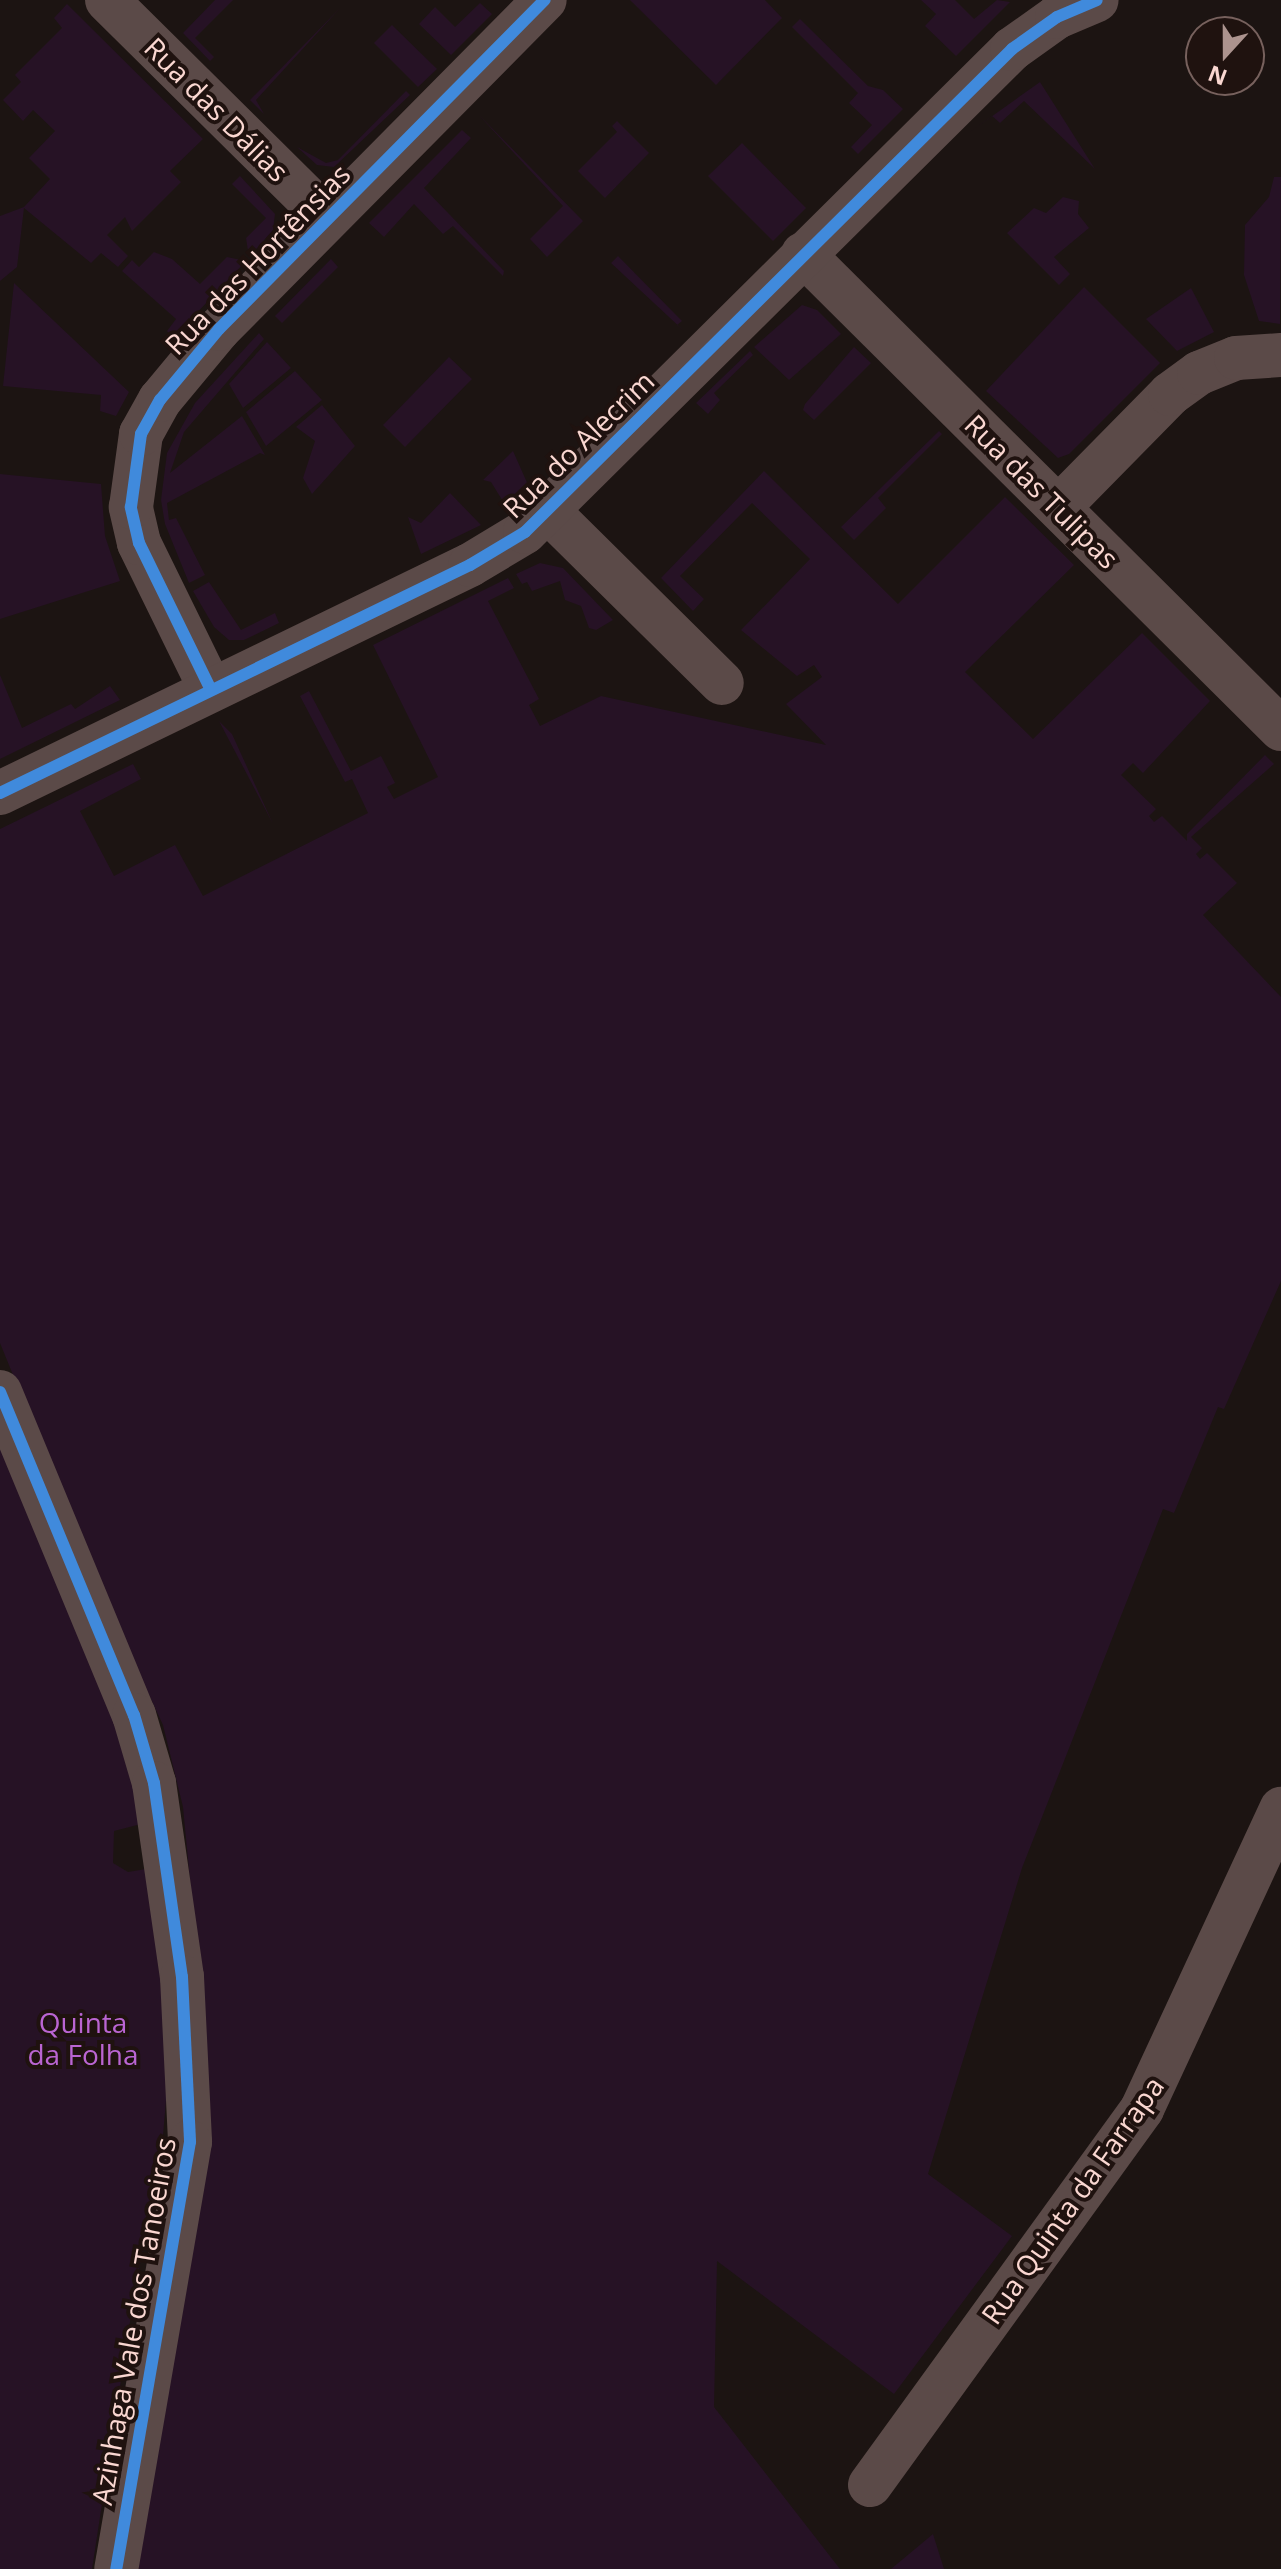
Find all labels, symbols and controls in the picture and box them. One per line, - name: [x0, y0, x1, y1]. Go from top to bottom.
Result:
- north arrow: [1185, 16, 1265, 96]
- street label: Rua das Dálias: [138, 30, 296, 188]
- text: N: [1203, 59, 1231, 94]
- street label: Rua das Hortênsias: [157, 157, 357, 361]
- street label: Rua do Alecrim: [496, 364, 660, 524]
- street label: Rua das Tulipas: [958, 407, 1126, 575]
- park label: Quinta da Folha: [27, 2005, 139, 2071]
- street label: Rua Quinta da Farrapa: [974, 2070, 1170, 2330]
- street label: Azinhaga Vale dos Tanoeiros: [84, 2135, 182, 2507]

